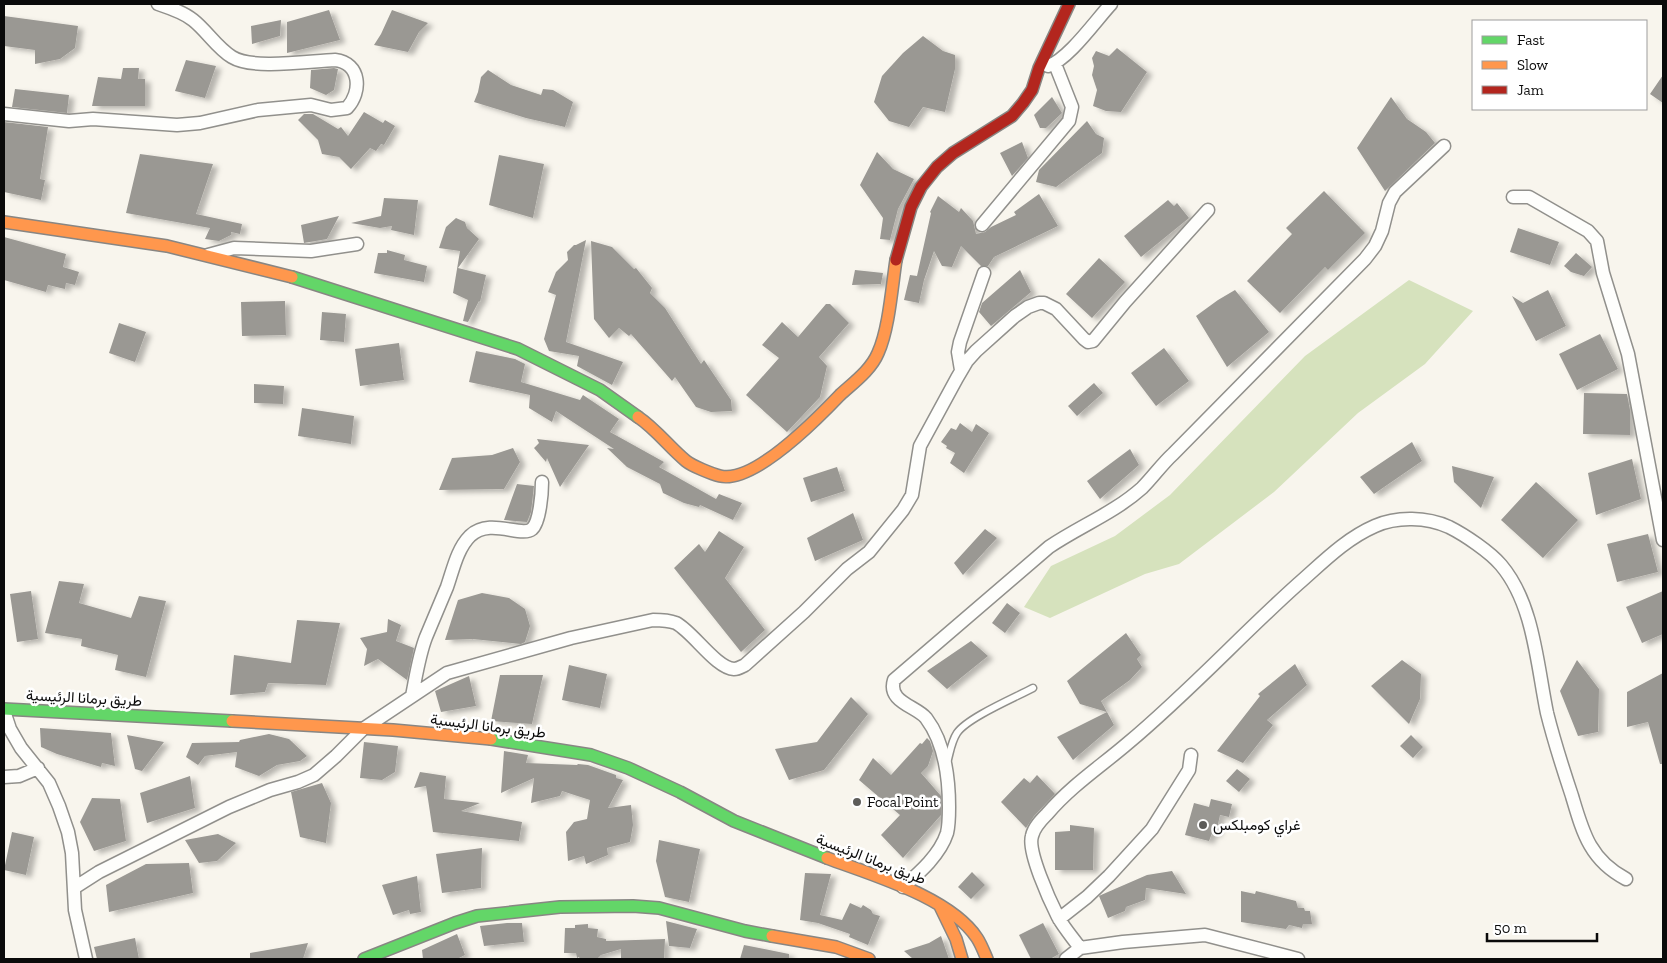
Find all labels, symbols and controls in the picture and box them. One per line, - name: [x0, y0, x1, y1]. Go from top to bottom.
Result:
- legend: [1472, 20, 1647, 110]
- text: Fast: [1517, 31, 1545, 49]
- text: Slow: [1517, 56, 1549, 74]
- text: Jam: [1517, 81, 1544, 99]
- street label: طريق برمانا الرئيسية: [25, 686, 143, 711]
- street label: طريق برمانا الرئيسية: [429, 710, 547, 743]
- place label: Focal Point: [867, 793, 939, 811]
- marker: Focal Point: [851, 796, 863, 808]
- place label: غراي كومبلكس: [1213, 816, 1301, 838]
- marker: غراي كومبلكس: [1197, 819, 1209, 831]
- street label: طريق برمانا الرئيسية: [813, 830, 929, 889]
- scale bar: [1487, 910, 1597, 942]
- text: 50 m: [1494, 919, 1527, 937]

